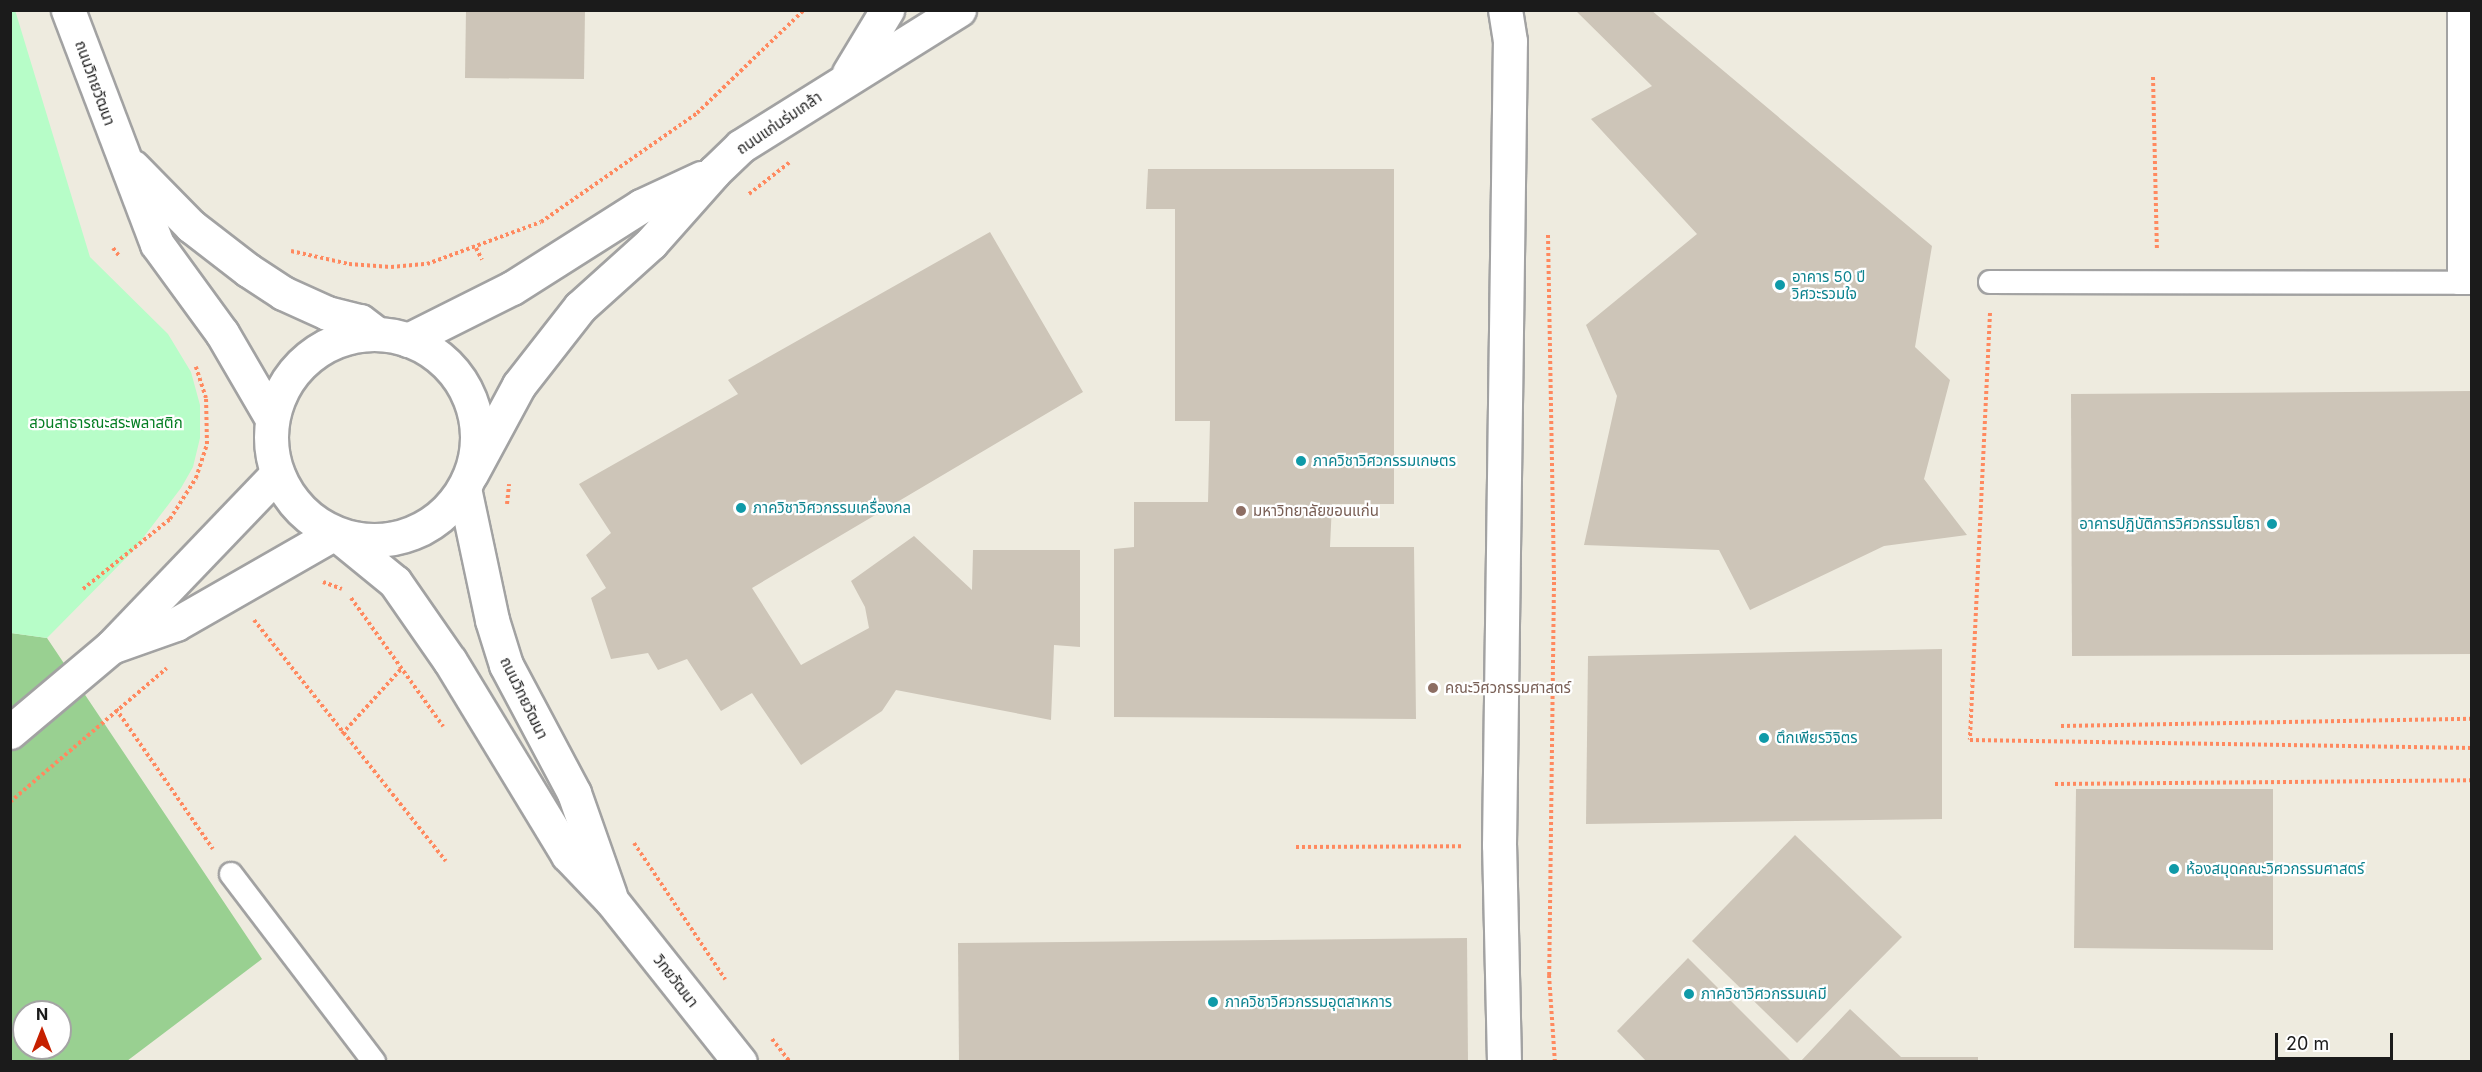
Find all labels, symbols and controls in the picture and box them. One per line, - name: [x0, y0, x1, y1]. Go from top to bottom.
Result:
- street label: ถนนวิทยวัฒนา: [71, 38, 119, 128]
- street label: ถนนแก่นร่มเกล้า: [733, 88, 825, 158]
- place label: อาคาร 50 ปี วิศวะรวมใจ: [1792, 267, 1865, 302]
- marker: อาคาร 50 ปี วิศวะรวมใจ: [1773, 278, 1787, 292]
- park label: สวนสาธารณะสระพลาสติก: [29, 414, 183, 432]
- place label: ภาควิชาวิศวกรรมเกษตร: [1313, 452, 1456, 470]
- marker: ภาควิชาวิศวกรรมเกษตร: [1294, 454, 1308, 468]
- place label: ภาควิชาวิศวกรรมเครื่องกล: [753, 499, 911, 517]
- marker: ภาควิชาวิศวกรรมเครื่องกล: [734, 501, 748, 515]
- place label: มหาวิทยาลัยขอนแก่น: [1253, 502, 1379, 520]
- marker: มหาวิทยาลัยขอนแก่น: [1234, 504, 1248, 518]
- place label: อาคารปฏิบัติการวิศวกรรมโยธา: [2079, 515, 2260, 533]
- marker: อาคารปฏิบัติการวิศวกรรมโยธา: [2265, 517, 2279, 531]
- street label: ถนนวิทยวัฒนา: [496, 654, 552, 742]
- place label: คณะวิศวกรรมศาสตร์: [1445, 679, 1571, 697]
- marker: คณะวิศวกรรมศาสตร์: [1426, 681, 1440, 695]
- place label: ตึกเพียรวิจิตร: [1776, 729, 1858, 747]
- marker: ตึกเพียรวิจิตร: [1757, 731, 1771, 745]
- place label: ห้องสมุดคณะวิศวกรรมศาสตร์: [2186, 860, 2364, 878]
- marker: ห้องสมุดคณะวิศวกรรมศาสตร์: [2167, 862, 2181, 876]
- street label: วิทยวัฒนา: [650, 951, 702, 1011]
- place label: ภาควิชาวิศวกรรมเคมี: [1701, 985, 1827, 1003]
- marker: ภาควิชาวิศวกรรมเคมี: [1682, 987, 1696, 1001]
- place label: ภาควิชาวิศวกรรมอุตสาหการ: [1225, 993, 1392, 1011]
- marker: ภาควิชาวิศวกรรมอุตสาหการ: [1206, 995, 1220, 1009]
- north arrow: [12, 1000, 72, 1060]
- text: N: [36, 1004, 48, 1024]
- scale bar: [2278, 1021, 2396, 1059]
- text: 20 m: [2286, 1033, 2329, 1054]

